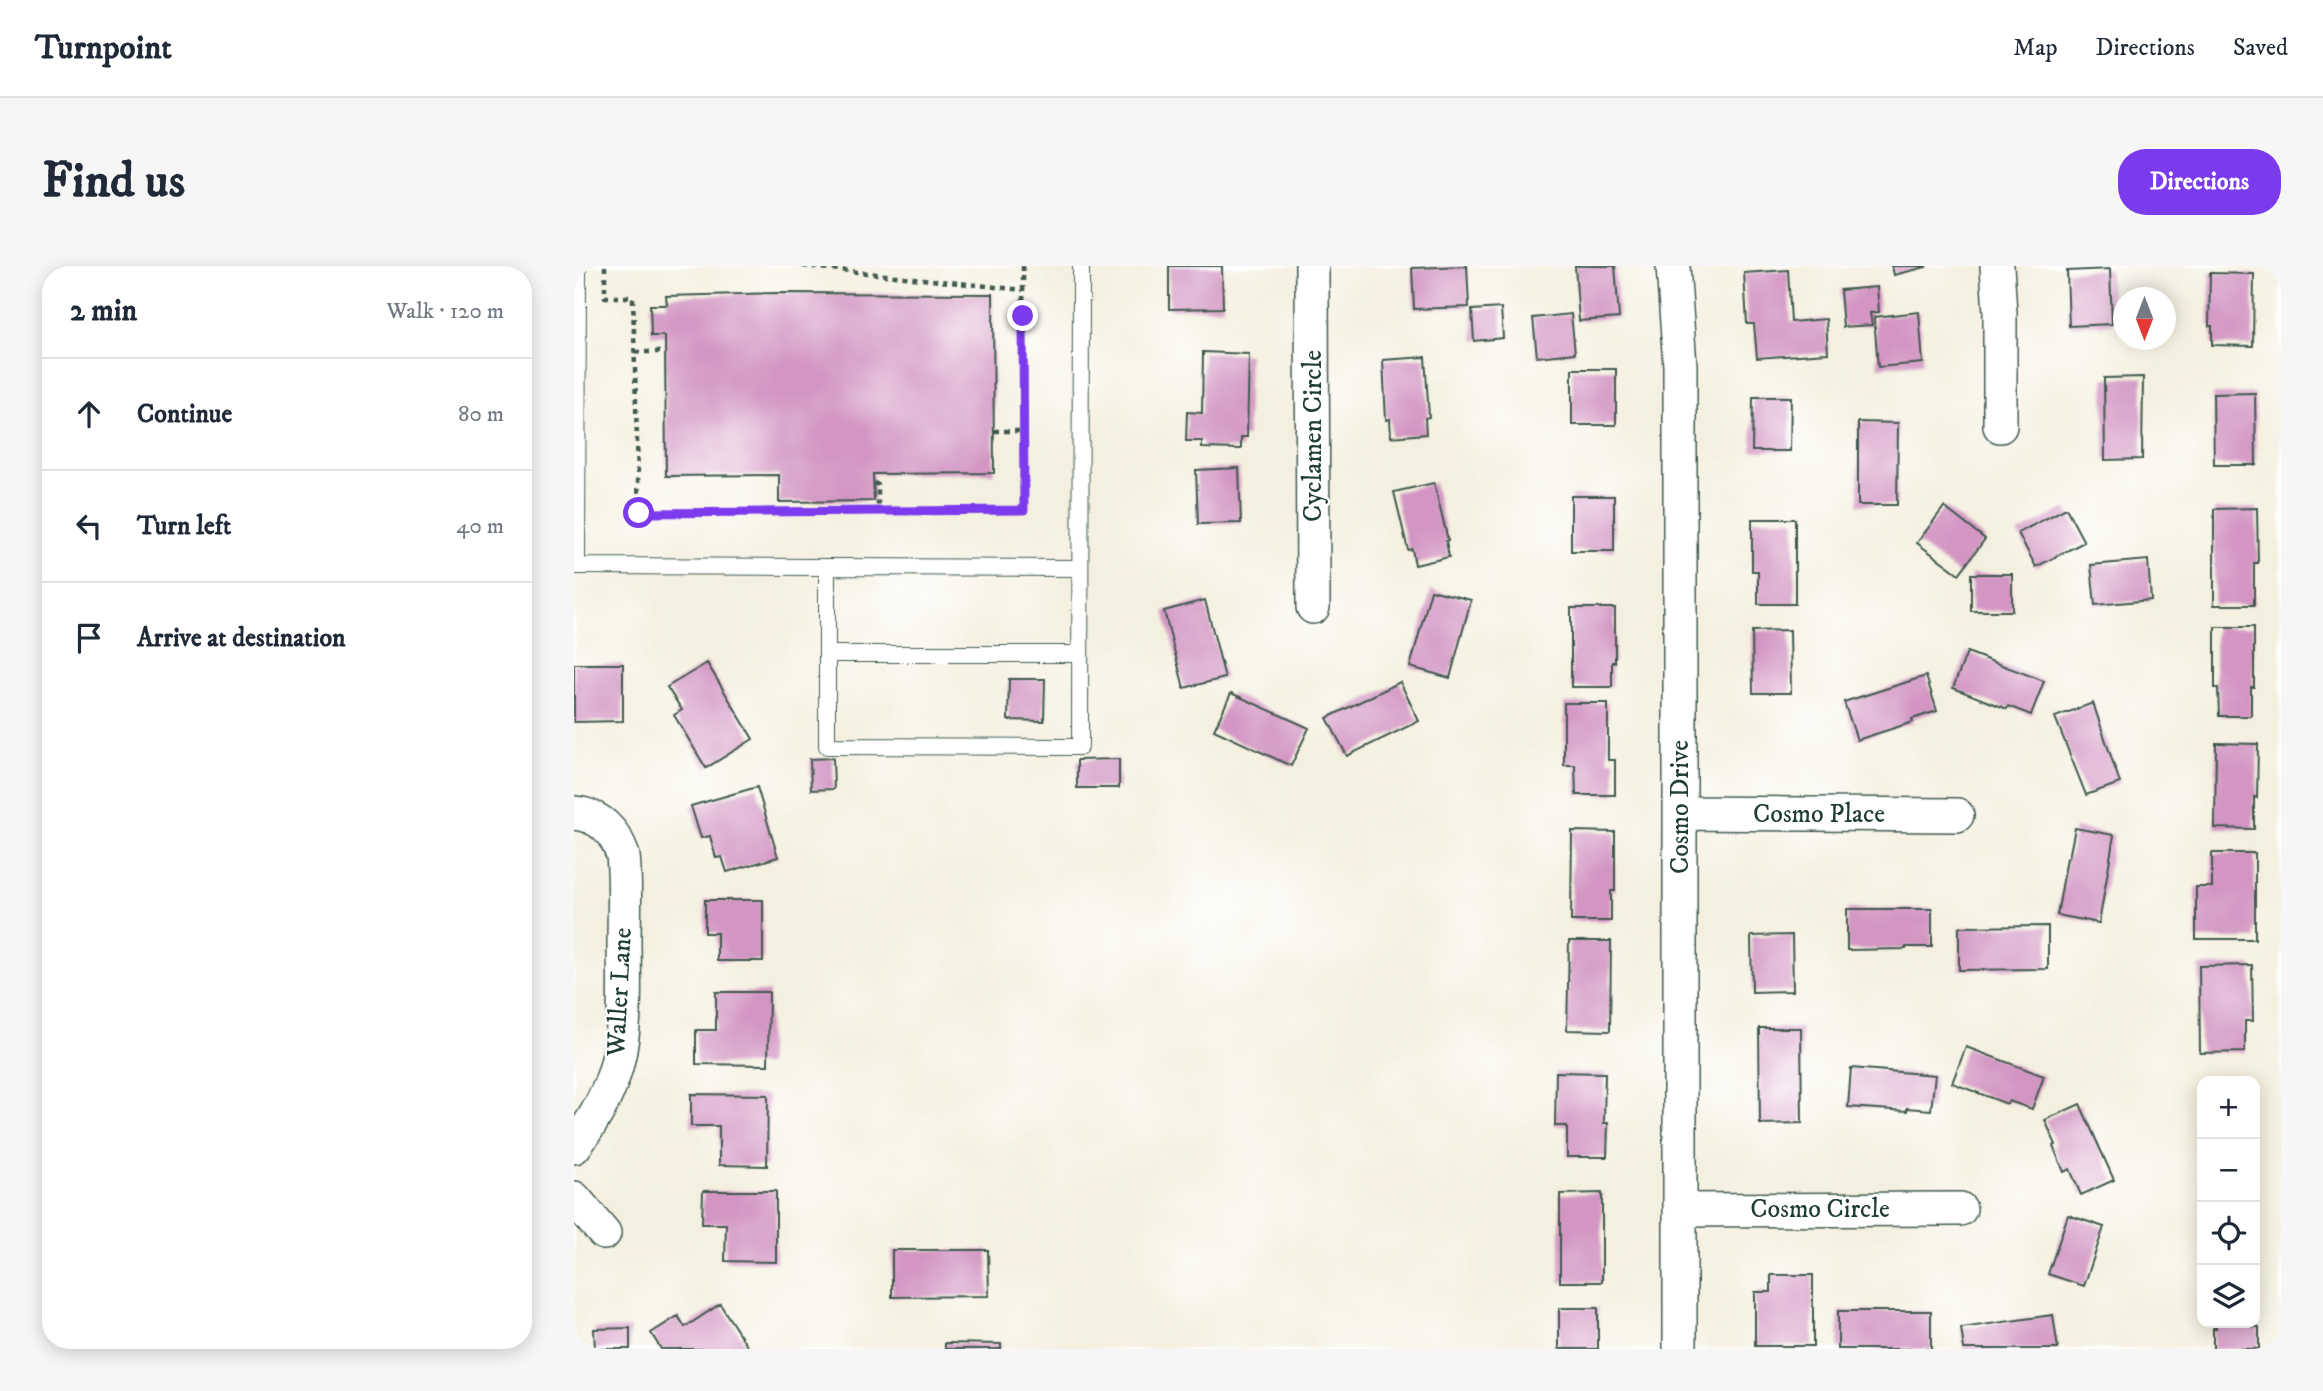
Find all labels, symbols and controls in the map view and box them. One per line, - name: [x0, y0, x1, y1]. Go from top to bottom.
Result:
- text: Turnpoint: [35, 28, 172, 69]
- text: Map: [2013, 33, 2058, 63]
- text: Directions: [2096, 33, 2195, 63]
- text: Saved: [2233, 33, 2288, 63]
- button: Directions: [2118, 149, 2281, 215]
- text: Find us: [42, 151, 185, 213]
- north arrow: [2113, 287, 2176, 350]
- text: 2 min: [70, 293, 137, 330]
- text: Walk · 120 m: [386, 297, 504, 326]
- route end: [1007, 300, 1038, 331]
- street label: Cyclamen Circle: [1297, 350, 1330, 522]
- icon: ahead: [70, 395, 108, 433]
- text: Continue: [137, 398, 232, 431]
- text: 80 m: [458, 400, 504, 429]
- route start: [623, 497, 654, 528]
- icon: left: [70, 507, 108, 545]
- text: Turn left: [137, 510, 231, 543]
- text: 40 m: [456, 512, 504, 541]
- icon: arrive: [70, 619, 108, 657]
- text: Arrive at destination: [137, 622, 346, 655]
- street label: Cosmo Drive: [1664, 740, 1697, 874]
- street label: Cosmo Place: [1753, 798, 1885, 831]
- street label: Waller Lane: [600, 927, 640, 1058]
- map controls: [2197, 1076, 2260, 1328]
- button: +: [2197, 1076, 2260, 1139]
- button: −: [2197, 1139, 2260, 1202]
- street label: Cosmo Circle: [1750, 1193, 1890, 1226]
- button: locate: [2197, 1202, 2260, 1265]
- button: layers: [2197, 1265, 2260, 1328]

